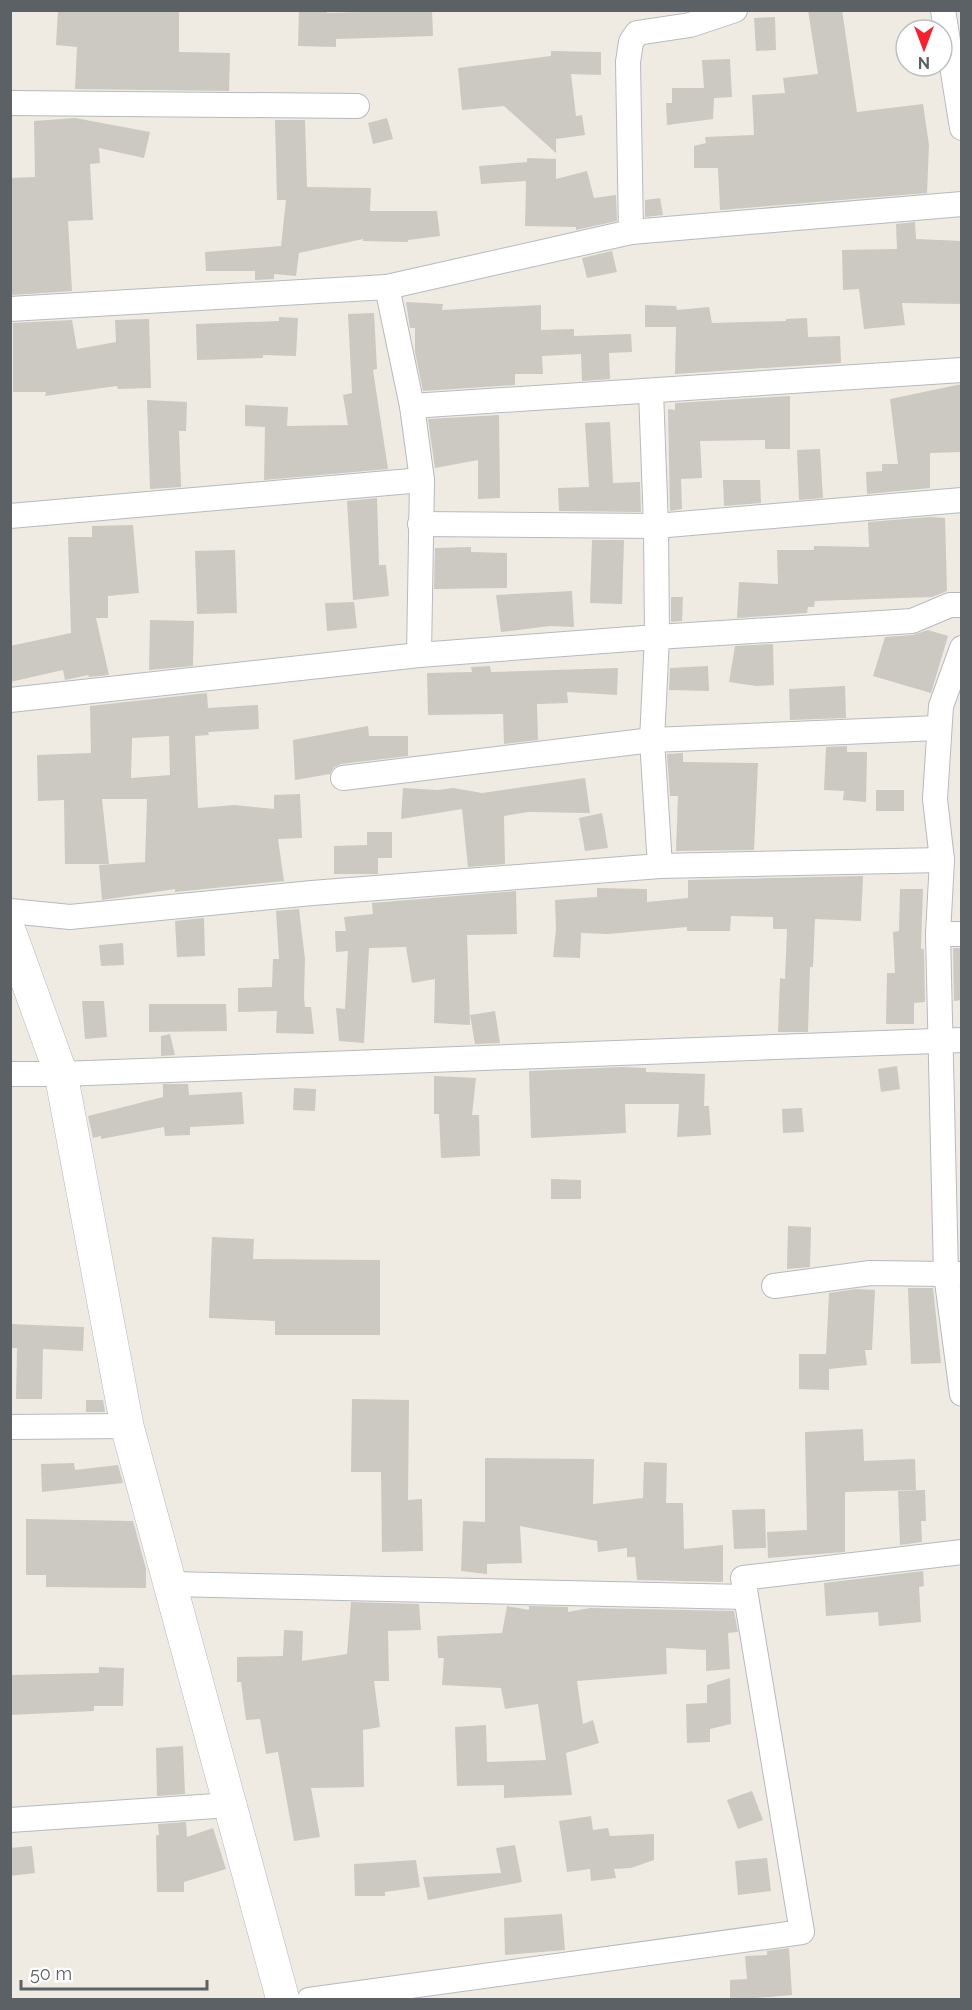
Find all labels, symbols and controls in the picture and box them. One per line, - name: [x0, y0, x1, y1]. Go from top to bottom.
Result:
- north arrow: [894, 18, 954, 78]
- text: N: [918, 53, 930, 72]
- scale bar: [21, 1953, 207, 1991]
- text: 50 m: [30, 1963, 72, 1984]

